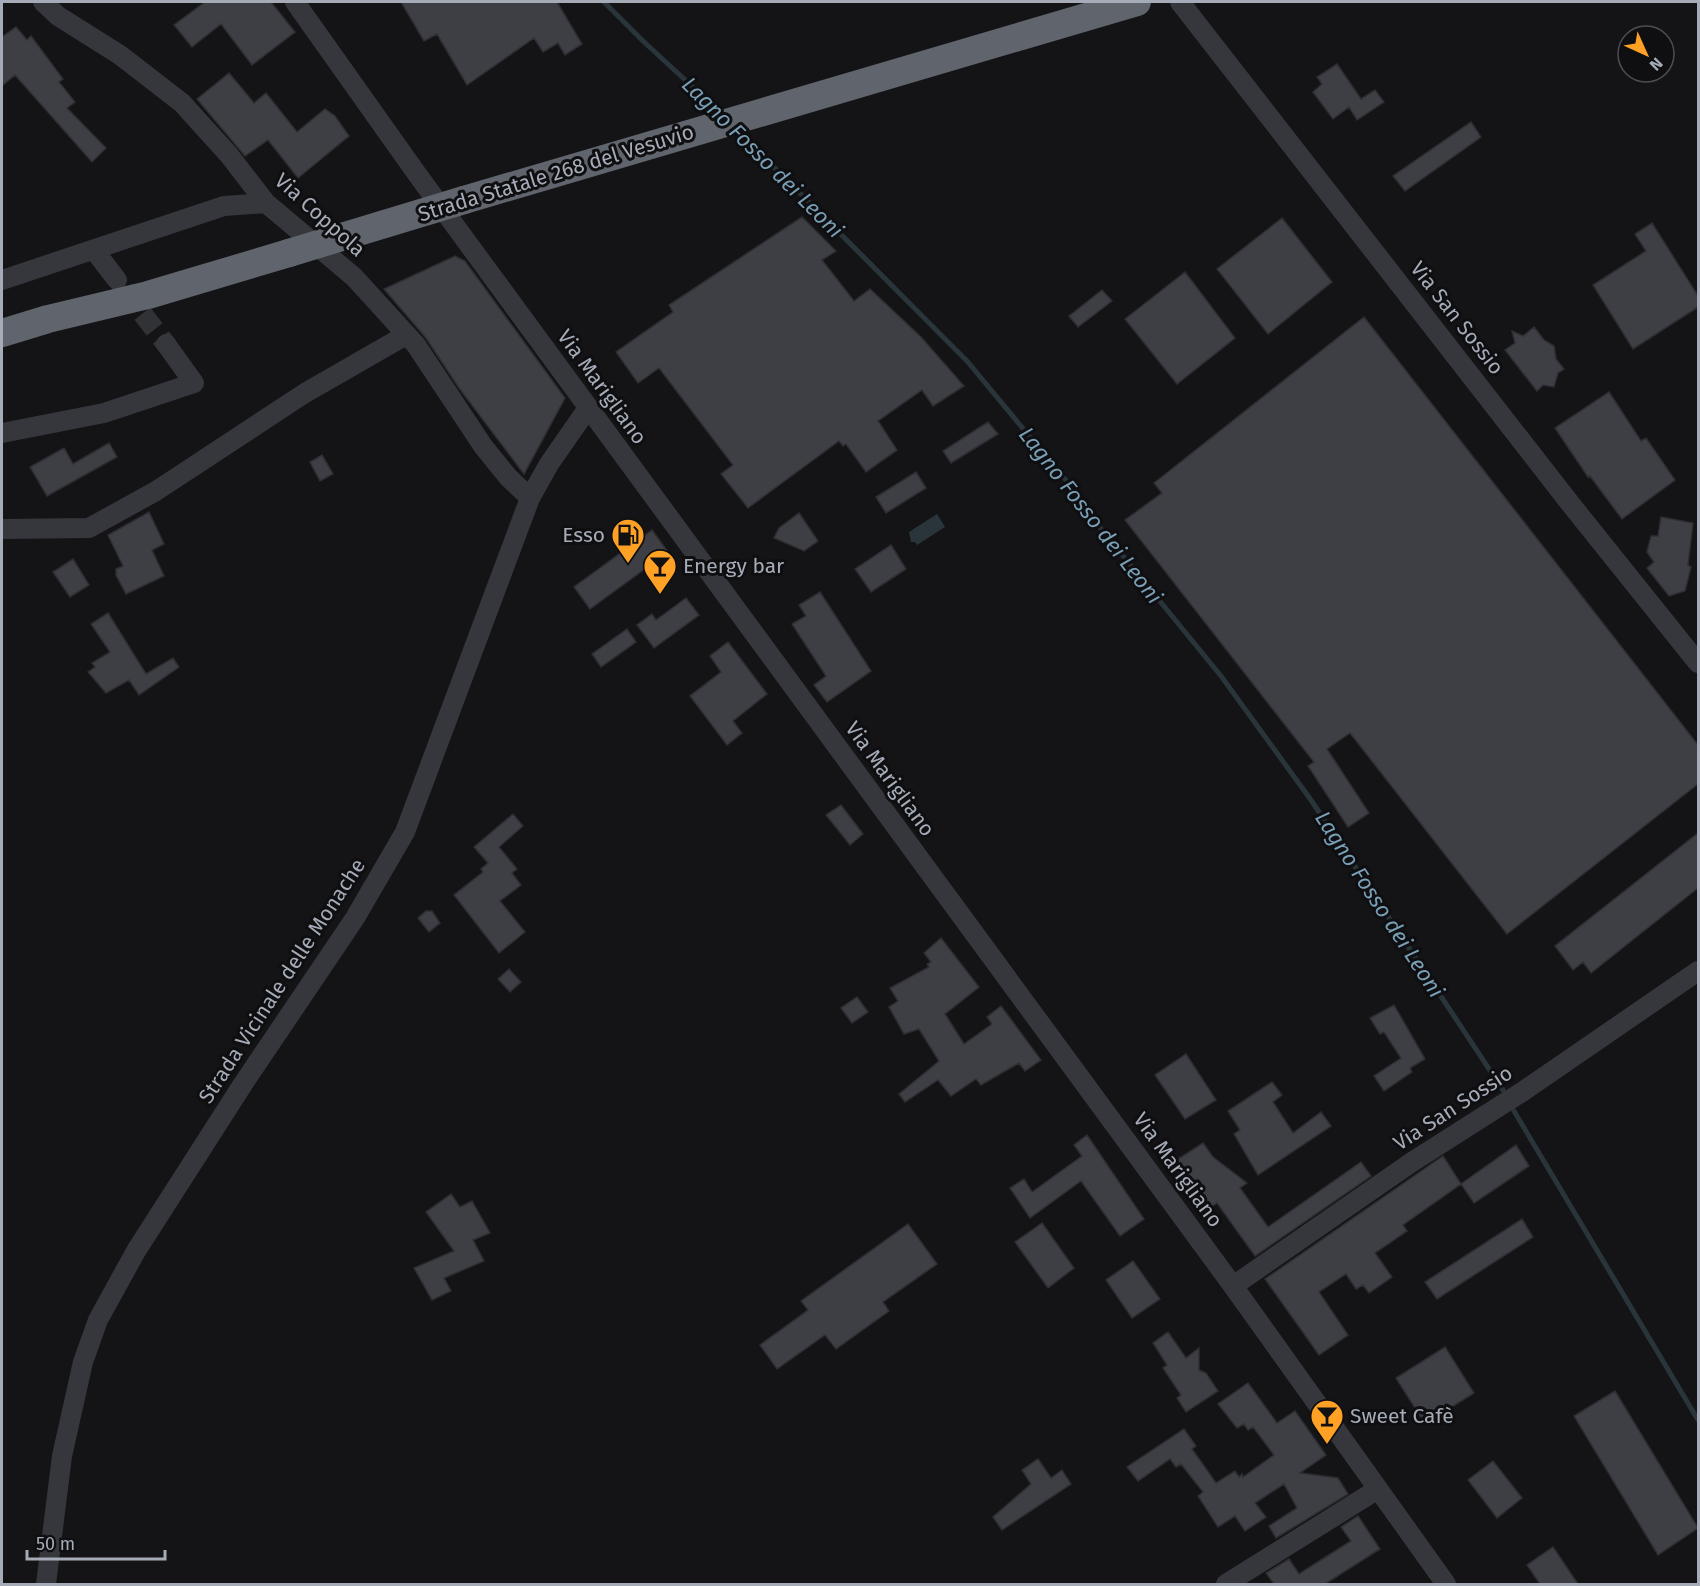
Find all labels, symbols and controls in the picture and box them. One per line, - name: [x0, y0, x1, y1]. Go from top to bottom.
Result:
- north arrow: [1616, 24, 1676, 84]
- text: N: [1646, 54, 1667, 75]
- water label: Lagno Fosso dei Leoni: [676, 71, 849, 244]
- street label: Strada Statale 268 del Vesuvio: [415, 119, 697, 227]
- street label: Via Coppola: [269, 168, 371, 262]
- street label: Via San Sossio: [1405, 256, 1509, 380]
- street label: Via Marigliano: [552, 325, 652, 449]
- water label: Lagno Fosso dei Leoni: [1013, 421, 1168, 609]
- fuel station icon: Esso: [610, 517, 646, 564]
- place label: Esso: [562, 522, 605, 548]
- bar icon: Energy bar: [642, 548, 678, 595]
- place label: Energy bar: [683, 553, 784, 579]
- street label: Via Marigliano: [840, 717, 940, 841]
- water label: Lagno Fosso dei Leoni: [1309, 806, 1450, 1003]
- street label: Strada Vicinale delle Monache: [193, 854, 371, 1108]
- street label: Via San Sossio: [1389, 1060, 1517, 1156]
- street label: Via Marigliano: [1128, 1108, 1228, 1232]
- bar icon: Sweet Cafè: [1309, 1398, 1345, 1445]
- place label: Sweet Cafè: [1350, 1403, 1454, 1429]
- scale bar: [27, 1523, 165, 1561]
- text: 50 m: [36, 1533, 75, 1555]

